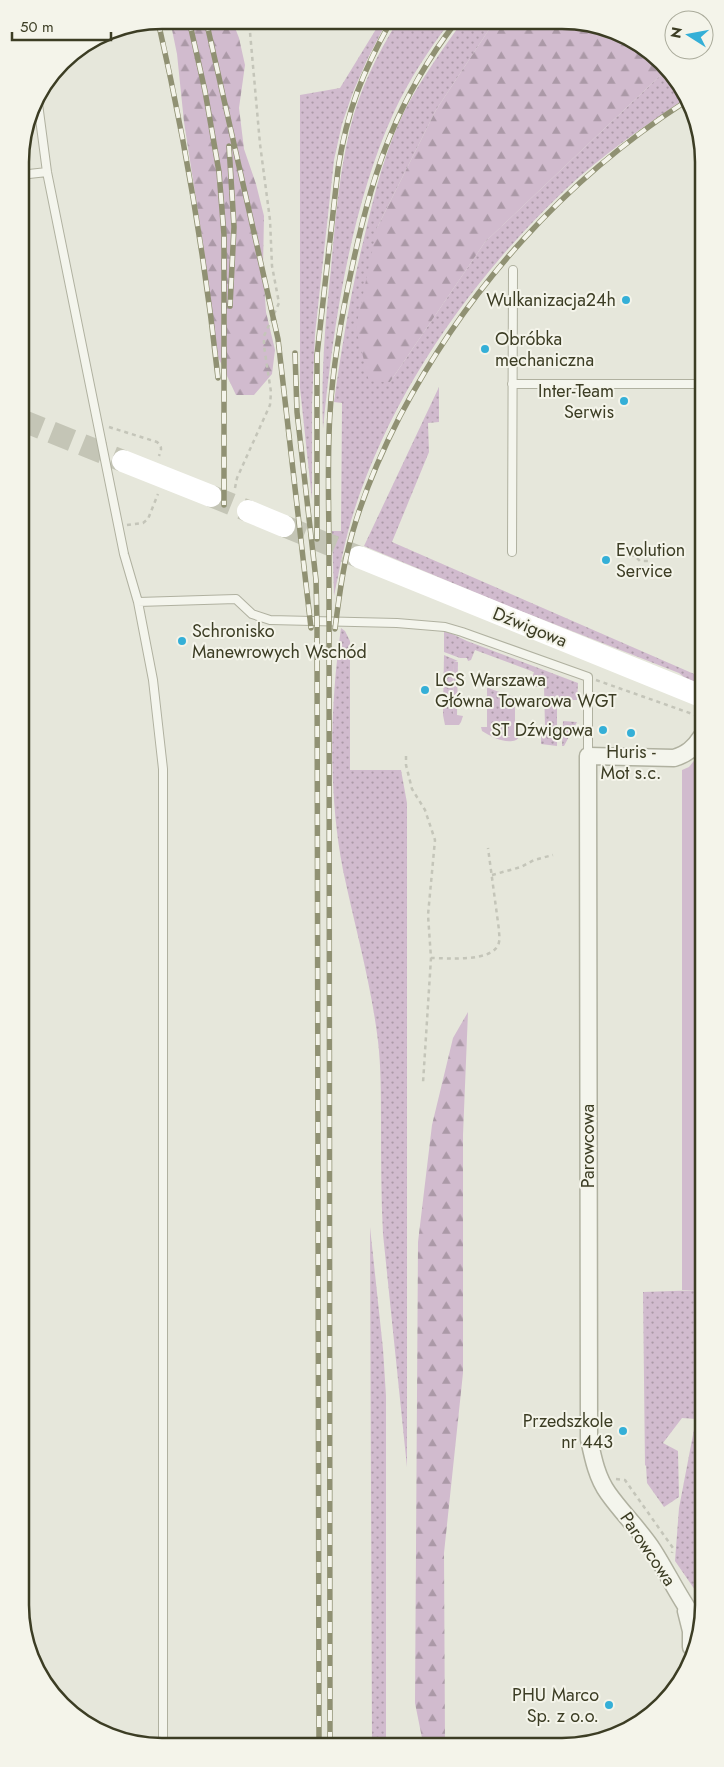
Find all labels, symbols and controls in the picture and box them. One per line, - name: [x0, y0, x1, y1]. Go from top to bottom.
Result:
- scale bar: [12, 10, 111, 42]
- north arrow: [664, 10, 714, 60]
- text: 50 m: [20, 16, 54, 38]
- text: N: [665, 25, 687, 40]
- place label: Wulkanizacja24h: [486, 287, 616, 313]
- marker: Wulkanizacja24h: [620, 294, 632, 306]
- place label: Obróbka mechaniczna: [495, 326, 594, 373]
- marker: Obróbka mechaniczna: [479, 343, 491, 355]
- place label: Inter-Team Serwis: [538, 378, 614, 425]
- marker: Inter-Team Serwis: [618, 395, 630, 407]
- place label: Evolution Service: [616, 537, 685, 584]
- marker: Evolution Service: [600, 554, 612, 566]
- street label: Dźwigowa: [489, 600, 571, 654]
- place label: Schronisko Manewrowych Wschód: [192, 618, 367, 665]
- marker: Schronisko Manewrowych Wschód: [176, 635, 188, 647]
- place label: LCS Warszawa Główna Towarowa WGT: [435, 667, 617, 714]
- marker: LCS Warszawa Główna Towarowa WGT: [419, 684, 431, 696]
- place label: ST Dźwigowa: [491, 717, 593, 743]
- marker: ST Dźwigowa: [597, 724, 609, 736]
- marker: Huris - Mot s.c.: [625, 727, 637, 739]
- place label: Huris - Mot s.c.: [601, 739, 661, 786]
- street label: Parowcowa: [575, 1104, 601, 1188]
- place label: Przedszkole nr 443: [523, 1408, 613, 1455]
- marker: Przedszkole nr 443: [617, 1425, 629, 1437]
- street label: Parowcowa: [614, 1507, 682, 1591]
- place label: PHU Marco Sp. z o.o.: [512, 1682, 599, 1729]
- marker: PHU Marco Sp. z o.o.: [603, 1699, 615, 1711]

